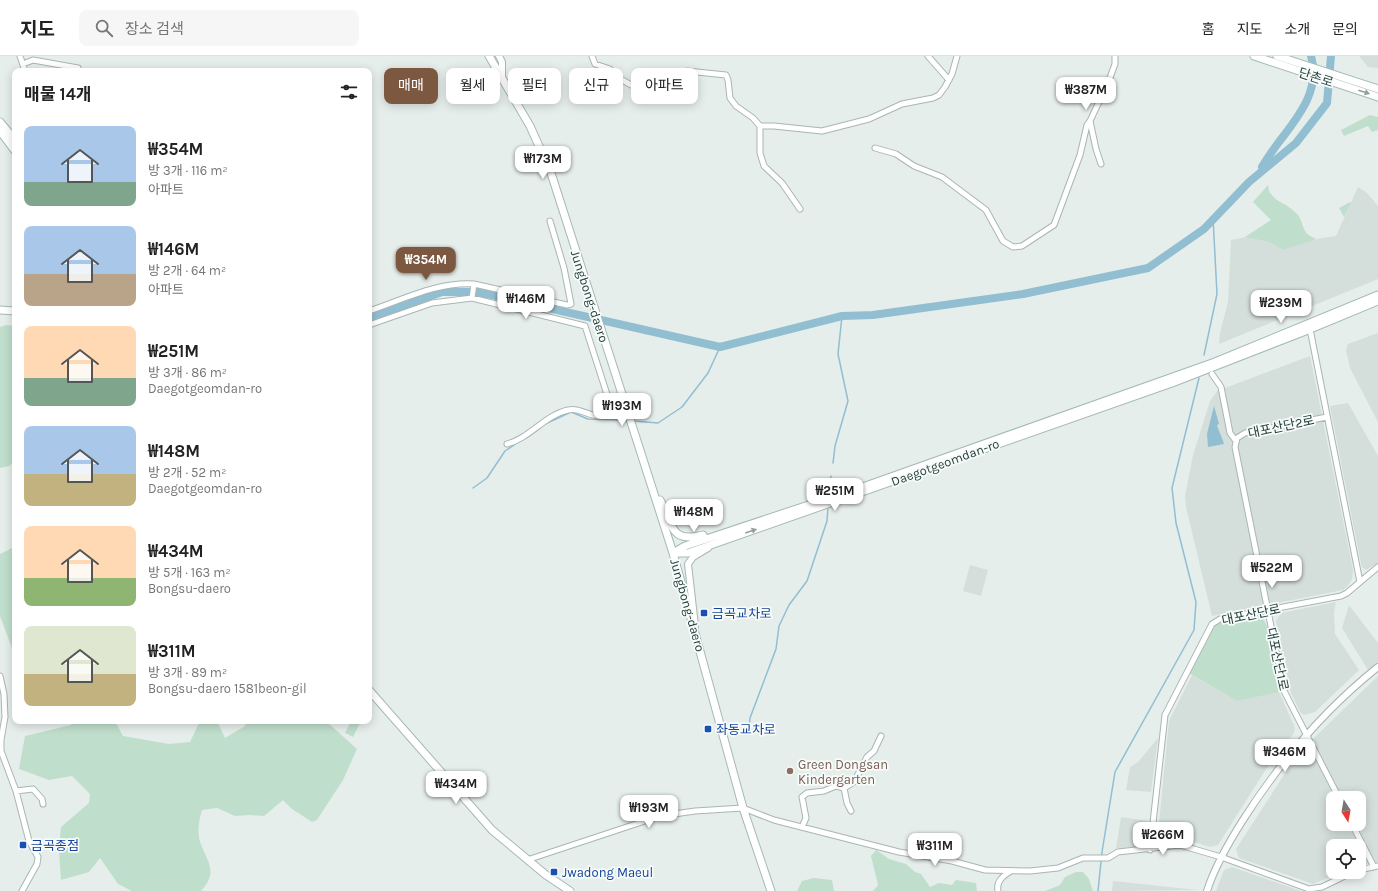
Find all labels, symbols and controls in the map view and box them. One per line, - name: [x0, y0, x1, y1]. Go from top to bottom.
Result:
- search box: [79, 10, 359, 46]
- icon: search: [93, 17, 115, 39]
- text: 지도: [20, 19, 55, 41]
- text: 장소 검색: [125, 20, 184, 38]
- text: 홈: [1202, 21, 1215, 38]
- text: 지도: [1237, 21, 1262, 38]
- text: 소개: [1284, 21, 1310, 38]
- text: 문의: [1332, 21, 1358, 38]
- street label: 단촌로: [1296, 65, 1335, 90]
- chip: 매매: [384, 68, 438, 104]
- chip: 월세: [446, 68, 500, 104]
- chip: 필터: [508, 68, 561, 104]
- chip: 신규: [569, 68, 623, 104]
- chip: 아파트: [631, 68, 698, 104]
- pin: ₩387M: [1058, 77, 1114, 111]
- icon: filters: [338, 81, 360, 103]
- text: ₩387M: [1065, 82, 1107, 97]
- text: 매물 14개: [24, 84, 91, 104]
- one-way arrow: [1358, 89, 1370, 95]
- text: ₩354M: [148, 139, 203, 159]
- icon: home: [56, 142, 104, 190]
- pin: ₩173M: [515, 146, 571, 180]
- text: ₩173M: [524, 151, 562, 166]
- text: 방 3개 · 116 m²: [148, 163, 228, 178]
- text: 아파트: [148, 182, 184, 197]
- text: ₩146M: [148, 239, 199, 259]
- icon: home: [56, 242, 104, 290]
- pin: ₩354M: [398, 247, 454, 281]
- street label: Jungbong-daero: [568, 248, 612, 344]
- text: ₩354M: [405, 252, 447, 267]
- text: 방 2개 · 64 m²: [148, 263, 226, 278]
- text: 아파트: [148, 282, 184, 297]
- pin: ₩146M: [498, 286, 554, 320]
- pin: ₩239M: [1253, 290, 1309, 324]
- text: ₩146M: [506, 291, 546, 306]
- text: ₩239M: [1260, 295, 1302, 310]
- text: ₩251M: [148, 341, 199, 361]
- icon: home: [56, 342, 104, 390]
- text: 방 3개 · 86 m²: [148, 365, 227, 380]
- text: Daegotgeomdan-ro: [148, 381, 262, 396]
- pin: ₩193M: [594, 393, 650, 427]
- text: ₩193M: [602, 398, 642, 413]
- street label: 대포산단2로: [1247, 412, 1316, 441]
- street label: Daegotgeomdan-ro: [889, 436, 1001, 489]
- text: ₩148M: [148, 441, 200, 461]
- icon: home: [56, 442, 104, 490]
- text: 방 2개 · 52 m²: [148, 465, 226, 480]
- pin: ₩251M: [807, 478, 863, 512]
- text: Daegotgeomdan-ro: [148, 481, 262, 496]
- text: ₩251M: [815, 483, 855, 498]
- pin: ₩148M: [666, 499, 722, 533]
- text: ₩148M: [674, 504, 714, 519]
- one-way arrow: [745, 528, 757, 534]
- text: ₩434M: [148, 541, 204, 561]
- icon: home: [56, 542, 104, 590]
- pin: ₩522M: [1244, 555, 1300, 589]
- street label: Jungbong-daero: [667, 557, 708, 653]
- text: ₩522M: [1251, 560, 1293, 575]
- text: 방 5개 · 163 m²: [148, 565, 231, 580]
- text: Bongsu-daero: [148, 581, 231, 596]
- street label: 대포산단로: [1220, 601, 1282, 628]
- place label: 금곡교차로: [712, 606, 772, 621]
- marker: 금곡교차로: [699, 608, 709, 618]
- street label: 대포산단1로: [1264, 626, 1292, 692]
- text: ₩311M: [148, 641, 196, 661]
- icon: home: [56, 642, 104, 690]
- text: 방 3개 · 89 m²: [148, 665, 227, 680]
- text: Bongsu-daero 1581beon-gil: [148, 681, 307, 696]
- place label: 좌동교차로: [716, 722, 776, 737]
- marker: 좌동교차로: [703, 724, 713, 734]
- pin: ₩346M: [1257, 739, 1313, 773]
- text: ₩346M: [1264, 744, 1306, 759]
- place label: Green Dongsan Kindergarten: [798, 757, 888, 787]
- marker: Green Dongsan Kindergarten: [785, 766, 795, 776]
- pin: ₩434M: [428, 771, 484, 805]
- text: ₩434M: [435, 776, 477, 791]
- north arrow: [1326, 791, 1366, 831]
- map controls: [1326, 791, 1366, 879]
- pin: ₩193M: [621, 795, 677, 829]
- text: ₩193M: [629, 800, 669, 815]
- pin: ₩266M: [1135, 822, 1191, 856]
- text: ₩266M: [1142, 827, 1184, 842]
- pin: ₩311M: [907, 833, 963, 867]
- place label: 금곡종점: [31, 838, 79, 853]
- text: ₩311M: [917, 838, 953, 853]
- button: locate: [1326, 839, 1366, 879]
- marker: 금곡종점: [18, 840, 28, 850]
- place label: Jwadong Maeul: [562, 865, 653, 880]
- marker: Jwadong Maeul: [549, 867, 559, 877]

